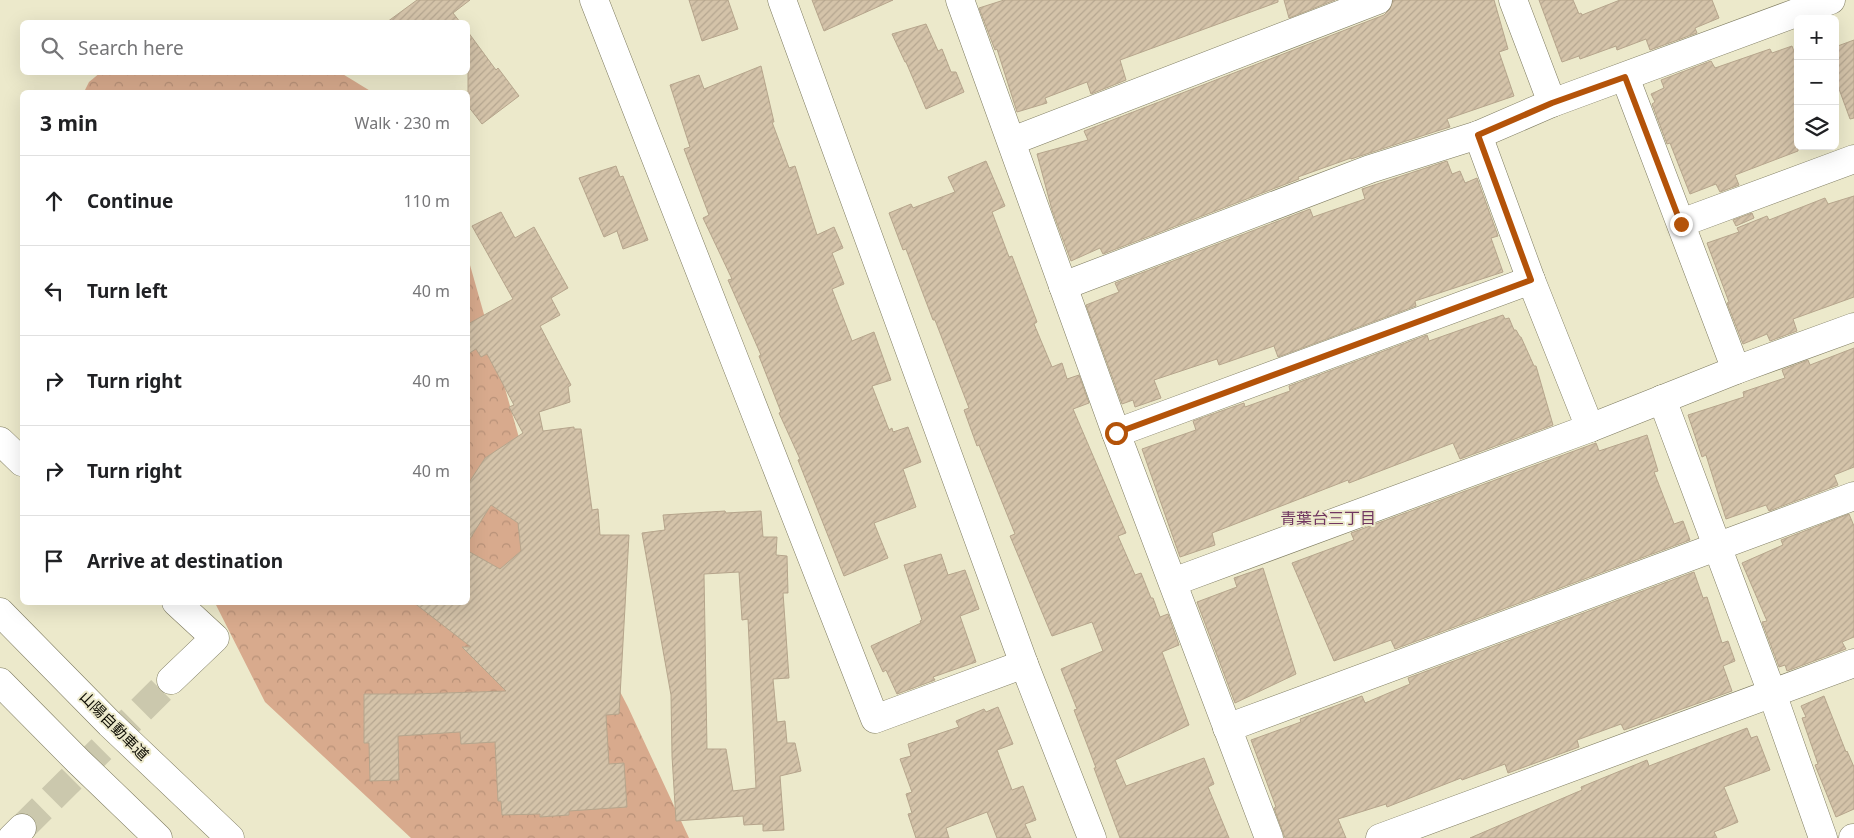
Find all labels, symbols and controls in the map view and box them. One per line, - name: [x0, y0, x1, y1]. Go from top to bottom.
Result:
- map controls: [1794, 15, 1839, 150]
- button: +: [1794, 15, 1839, 60]
- search box: [20, 20, 470, 75]
- icon: search: [38, 34, 66, 62]
- text: Search here: [78, 35, 184, 61]
- button: −: [1794, 60, 1839, 105]
- button: layers: [1794, 105, 1839, 150]
- text: 3 min: [40, 109, 98, 137]
- text: Walk · 230 m: [355, 112, 450, 134]
- icon: ahead: [40, 187, 68, 215]
- text: Continue: [87, 188, 173, 214]
- text: 110 m: [403, 190, 450, 212]
- route end: [1670, 213, 1693, 236]
- icon: left: [40, 277, 68, 305]
- text: Turn left: [87, 278, 168, 304]
- text: 40 m: [413, 280, 450, 302]
- icon: right: [40, 367, 68, 395]
- text: Turn right: [87, 368, 182, 394]
- text: 40 m: [413, 370, 450, 392]
- route start: [1105, 422, 1128, 445]
- icon: right: [40, 457, 68, 485]
- text: Turn right: [87, 458, 182, 484]
- text: 40 m: [413, 460, 450, 482]
- district label: 青葉台三丁目: [1280, 507, 1376, 529]
- icon: arrive: [40, 547, 68, 575]
- text: Arrive at destination: [87, 548, 283, 574]
- street label: 山陽自動車道: [76, 686, 154, 764]

